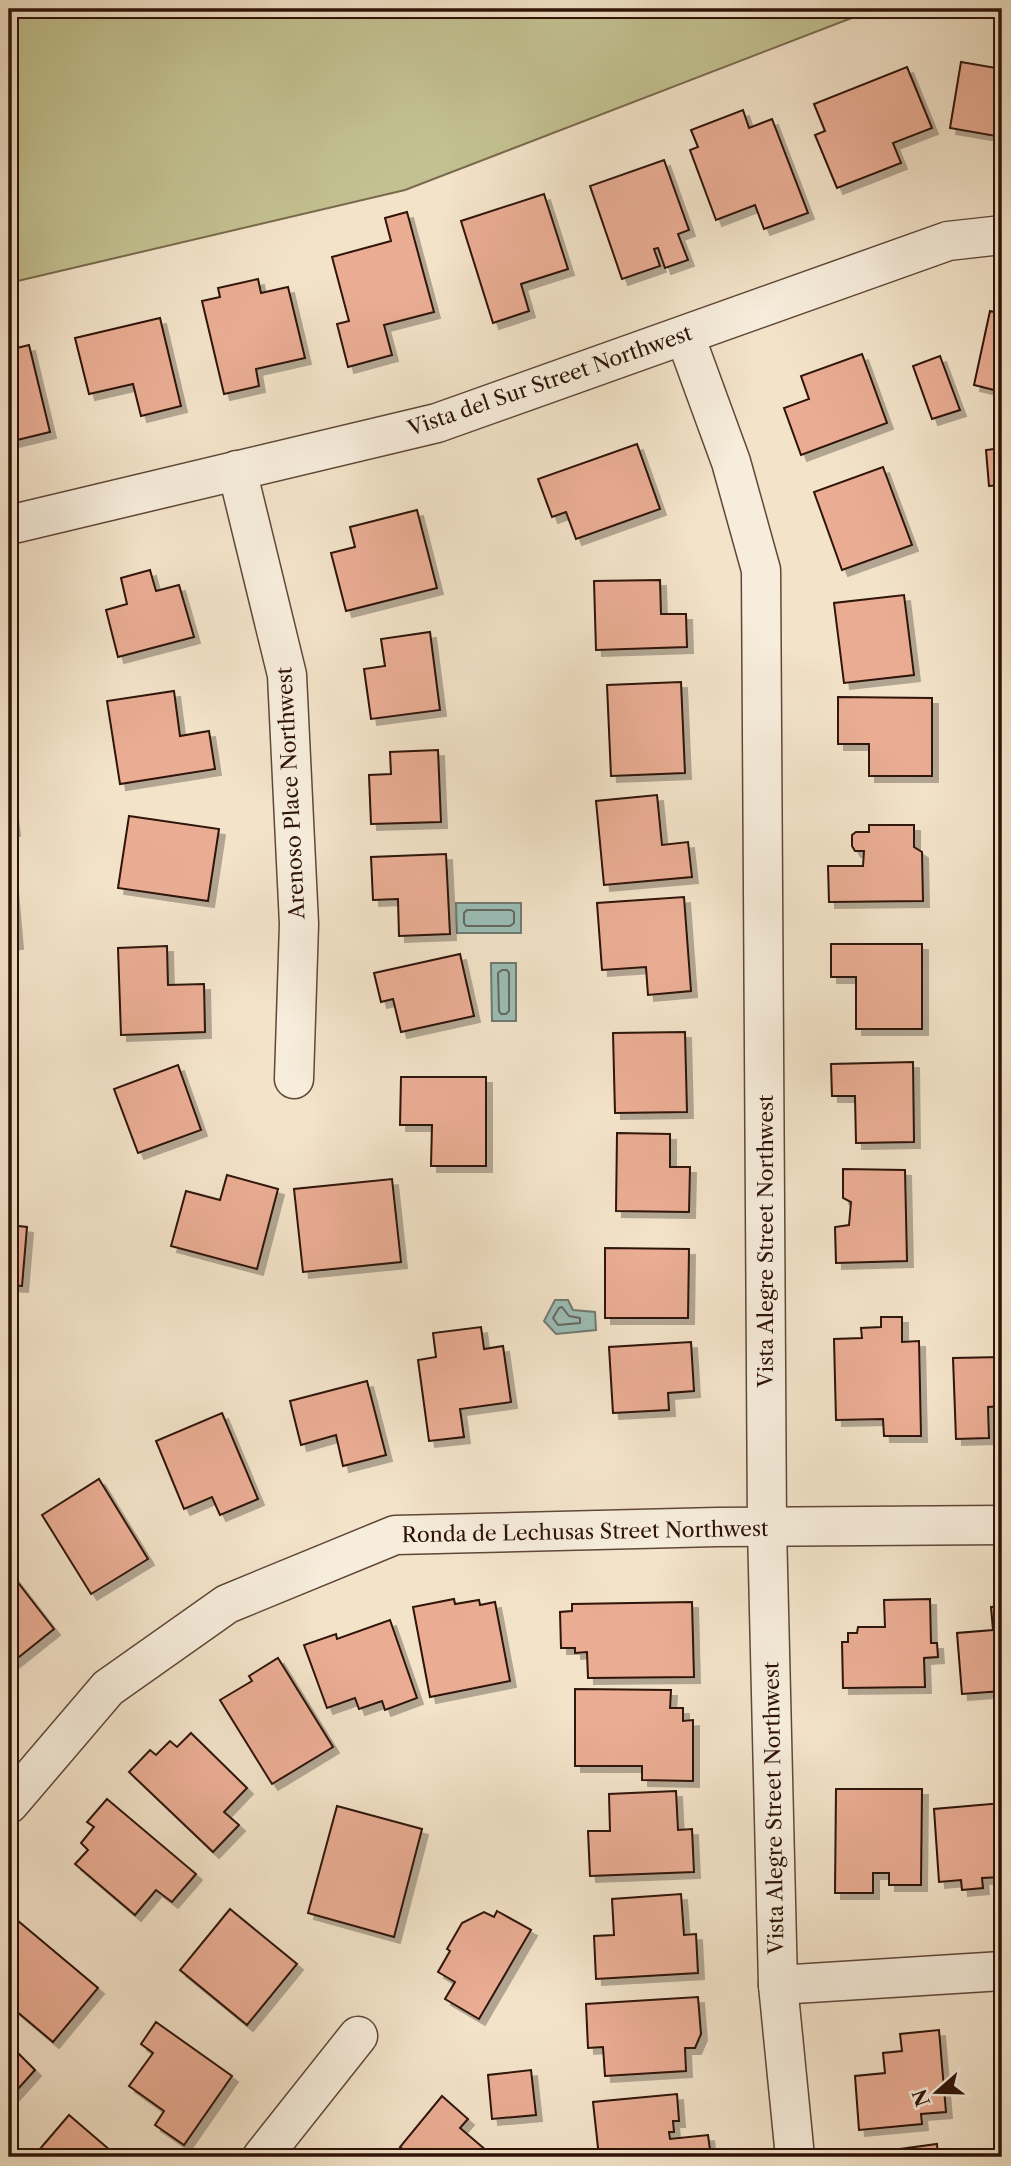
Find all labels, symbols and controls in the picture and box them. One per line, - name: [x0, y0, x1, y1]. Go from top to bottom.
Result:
- street label: Vista del Sur Street Northwest: [403, 320, 696, 441]
- street label: Arenoso Place Northwest: [271, 666, 310, 921]
- street label: Vista Alegre Street Northwest: [753, 1094, 778, 1388]
- street label: Ronda de Lechusas Street Northwest: [401, 1516, 769, 1547]
- street label: Vista Alegre Street Northwest: [758, 1661, 789, 1956]
- north arrow: [902, 2058, 972, 2128]
- text: N: [908, 2086, 935, 2109]

